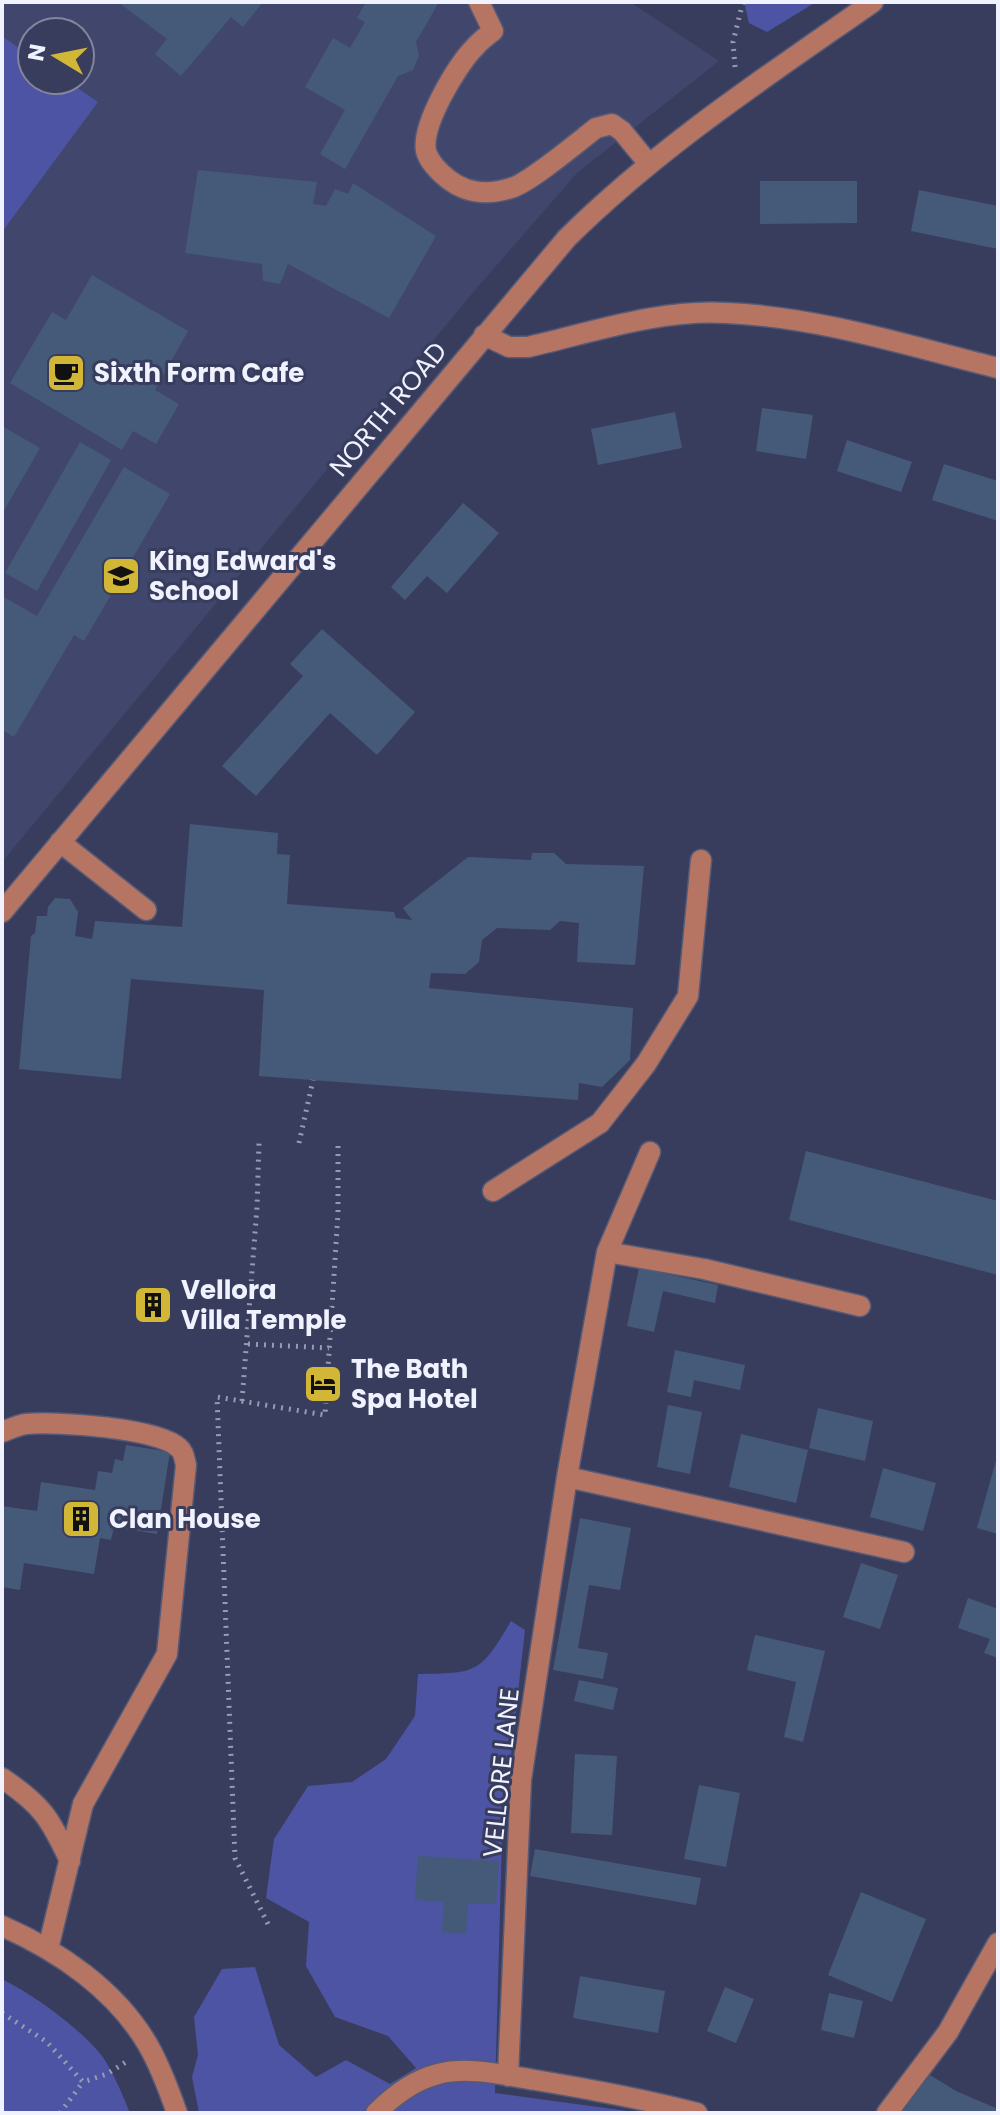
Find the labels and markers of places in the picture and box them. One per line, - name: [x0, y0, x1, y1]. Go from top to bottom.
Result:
- cafe icon: Sixth Form Cafe: [45, 352, 87, 394]
- place label: Sixth Form Cafe: [94, 355, 304, 391]
- place label: King Edward's School: [149, 543, 336, 609]
- school or university icon: King Edward's School: [100, 555, 142, 597]
- place label: Vellora Villa Temple: [181, 1272, 346, 1338]
- building icon: Vellora Villa Temple: [132, 1284, 174, 1326]
- place label: The Bath Spa Hotel: [351, 1351, 478, 1417]
- hotel icon: The Bath Spa Hotel: [302, 1363, 344, 1405]
- building icon: Clan House: [60, 1498, 102, 1540]
- place label: Clan House: [109, 1501, 261, 1537]

